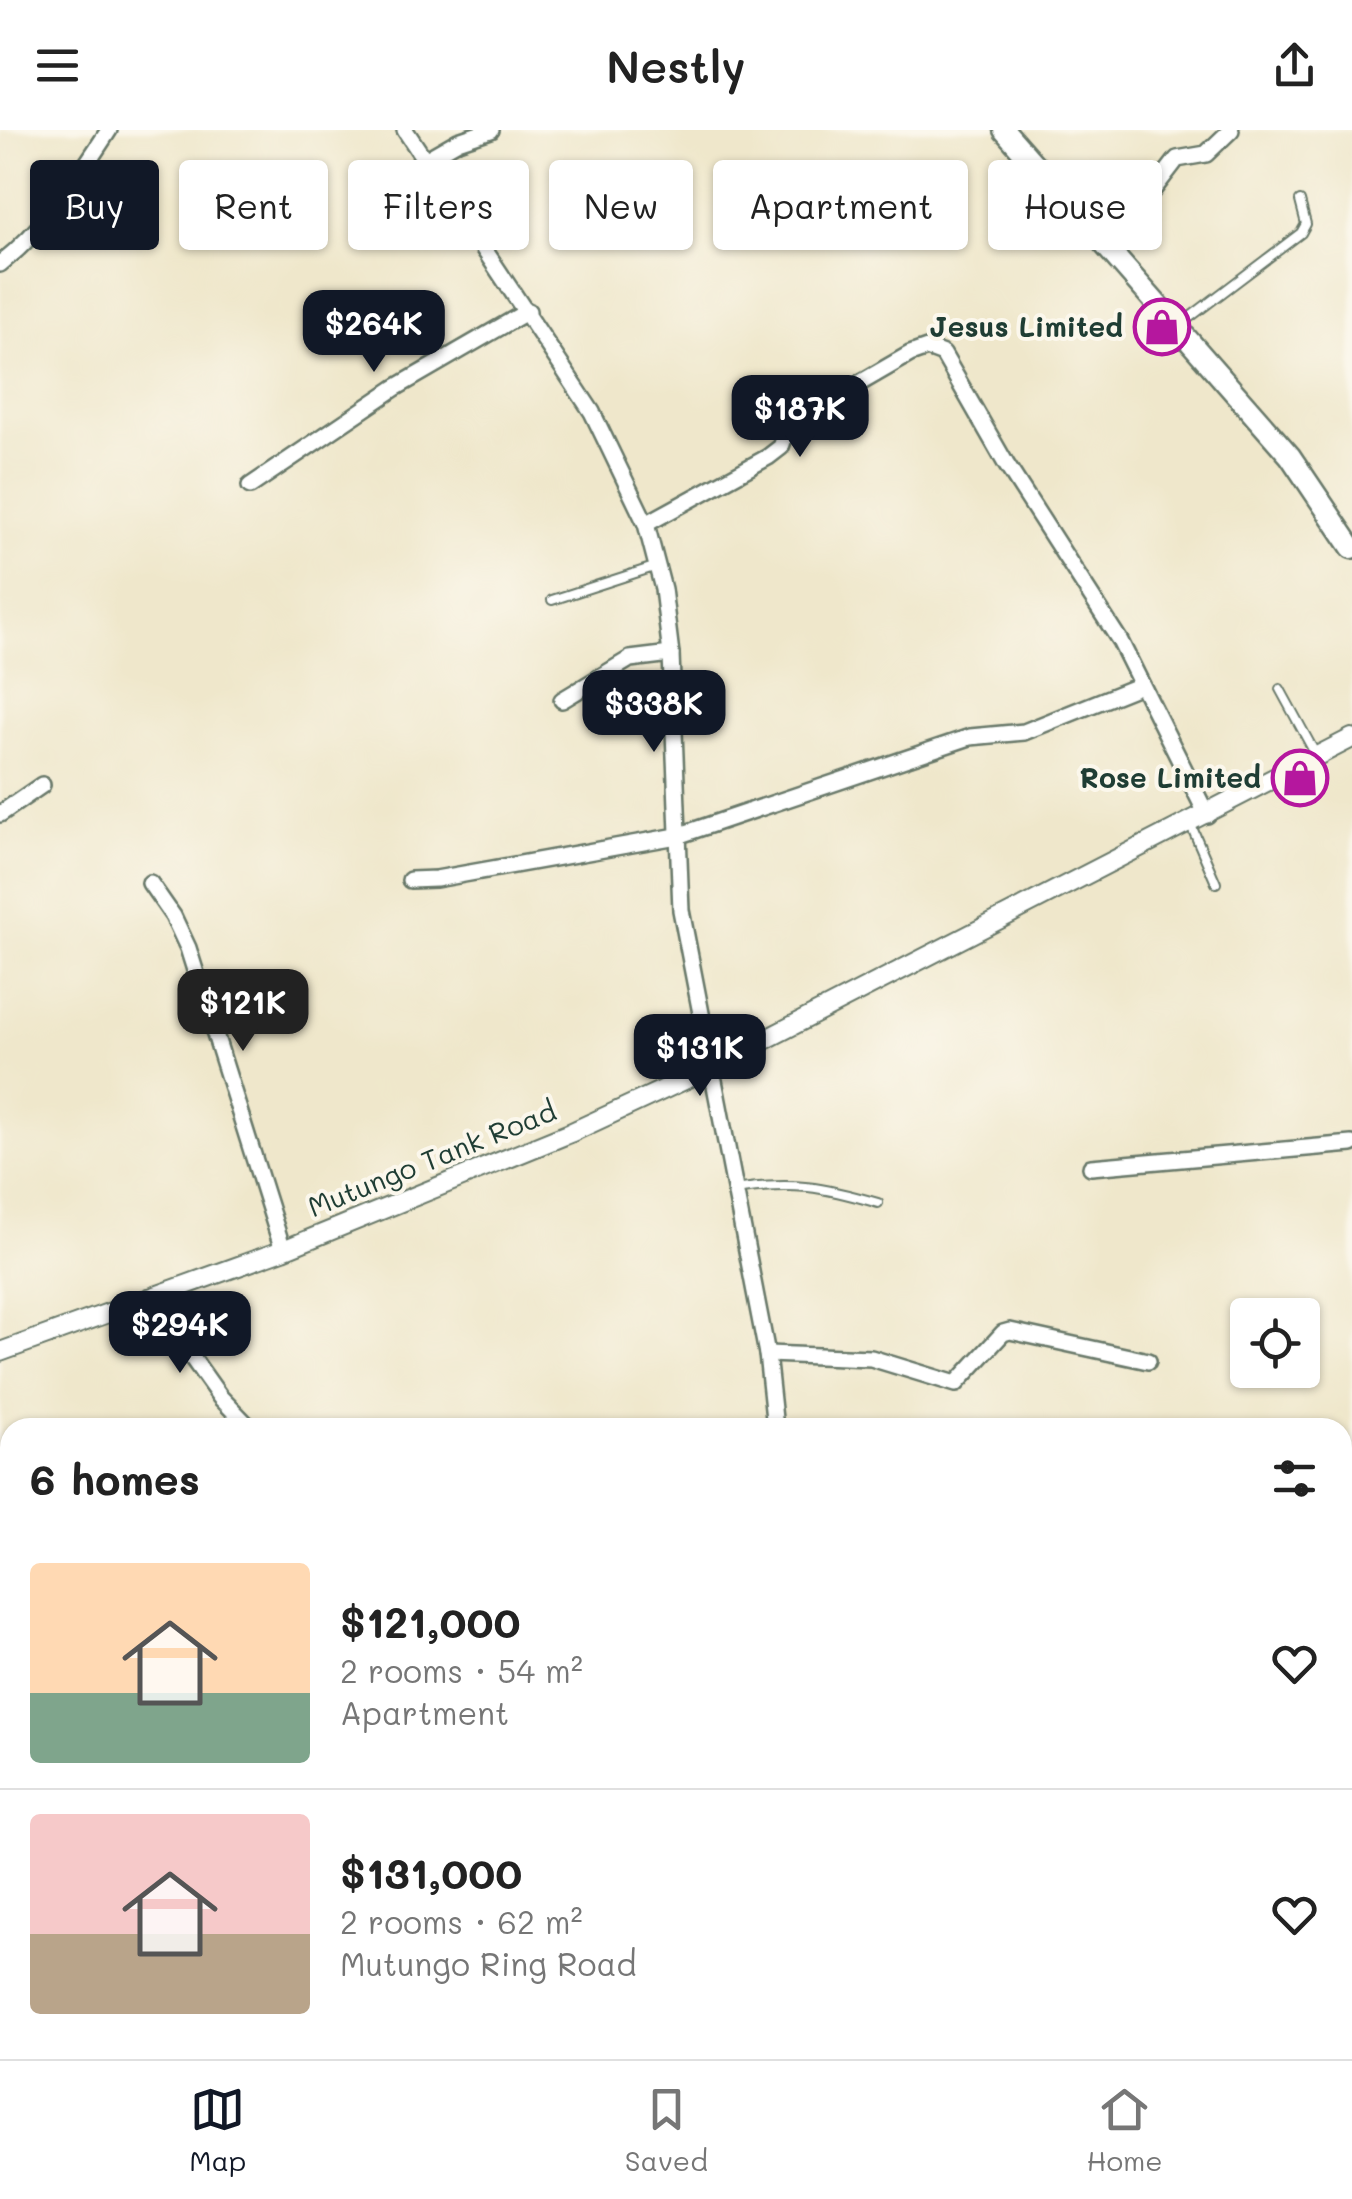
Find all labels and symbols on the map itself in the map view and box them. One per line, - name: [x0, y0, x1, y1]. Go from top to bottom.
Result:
- pin: $264K: [304, 290, 444, 375]
- shop icon: Jesus Limited: [1132, 297, 1192, 357]
- place label: Jesus Limited: [929, 308, 1123, 344]
- pin: $187K: [730, 375, 870, 460]
- pin: $338K: [584, 670, 724, 755]
- shop icon: Rose Limited: [1270, 748, 1330, 808]
- place label: Rose Limited: [1080, 759, 1261, 795]
- pin: $121K: [173, 969, 313, 1054]
- pin: $131K: [630, 1014, 770, 1099]
- street label: Mutungo Tank Road: [302, 1092, 561, 1224]
- pin: $294K: [110, 1291, 250, 1376]

